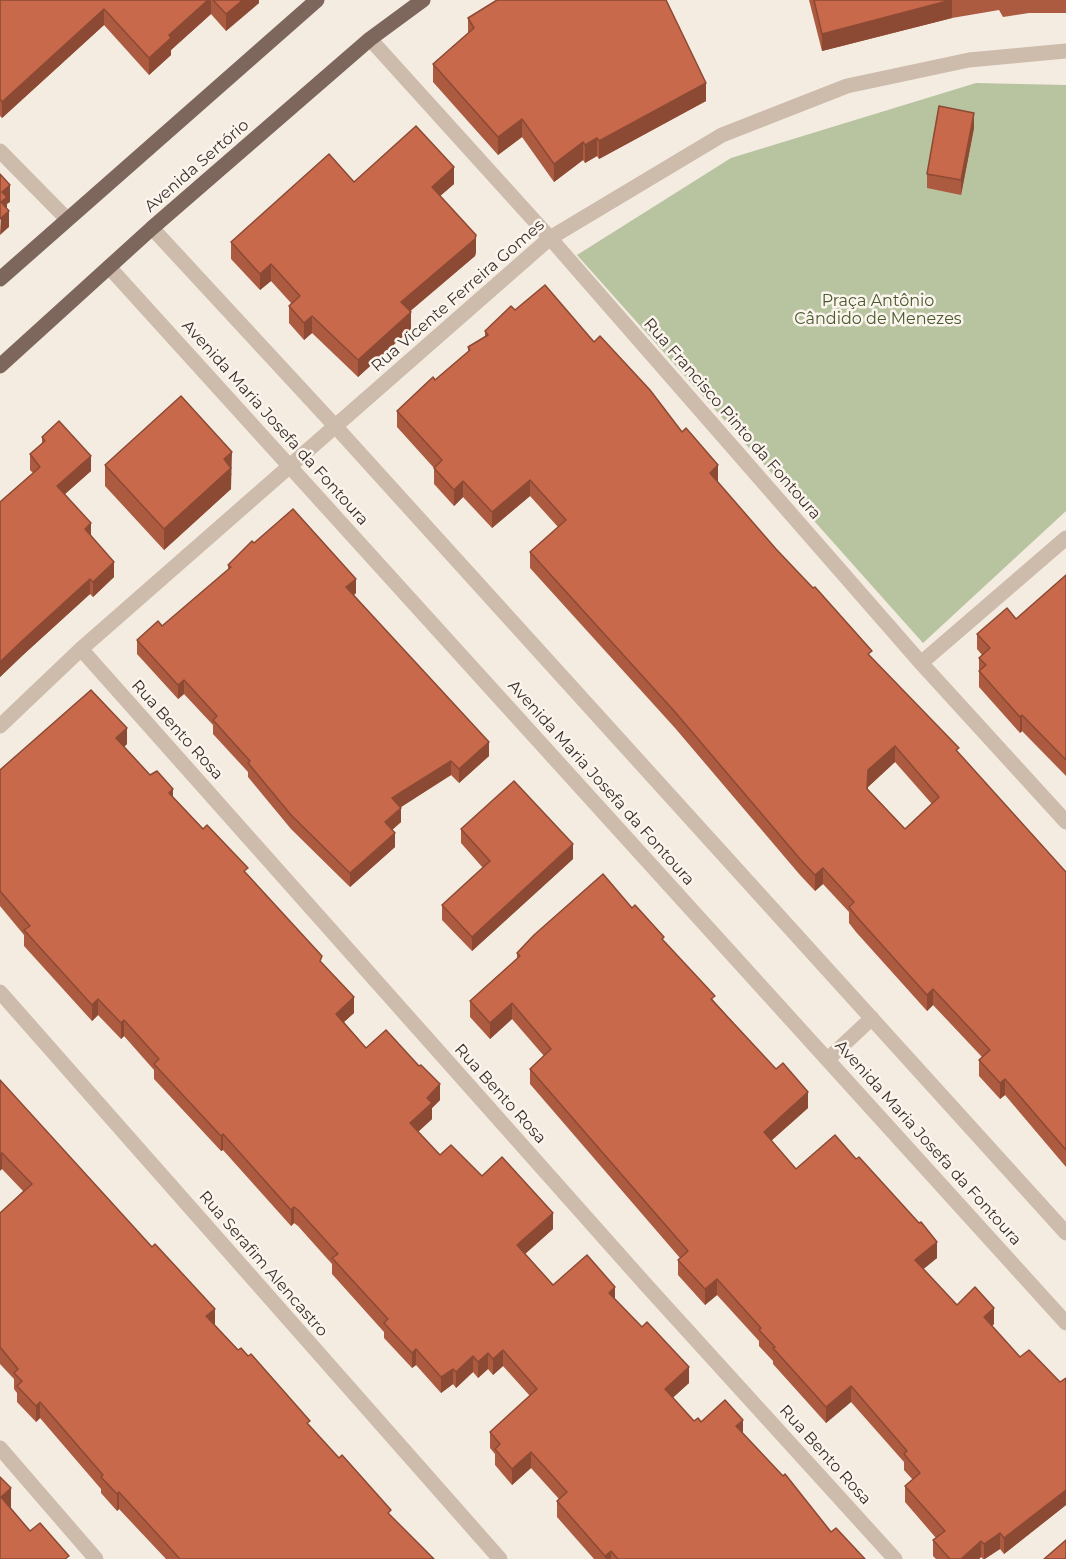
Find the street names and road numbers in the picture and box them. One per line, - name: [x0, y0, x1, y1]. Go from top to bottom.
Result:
- street label: Avenida Sertório: [141, 116, 253, 216]
- street label: Rua Vicente Ferreira Gomes: [368, 216, 548, 376]
- street label: Rua Francisco Pinto da Fontoura: [639, 314, 825, 524]
- street label: Avenida Maria Josefa da Fontoura: [178, 316, 372, 530]
- street label: Rua Bento Rosa: [127, 676, 227, 784]
- street label: Avenida Maria Josefa da Fontoura: [504, 676, 698, 890]
- street label: Avenida Maria Josefa da Fontoura: [831, 1036, 1025, 1250]
- street label: Rua Bento Rosa: [450, 1040, 550, 1148]
- street label: Rua Serafim Alencastro: [194, 1187, 332, 1341]
- street label: Rua Bento Rosa: [775, 1401, 875, 1509]

